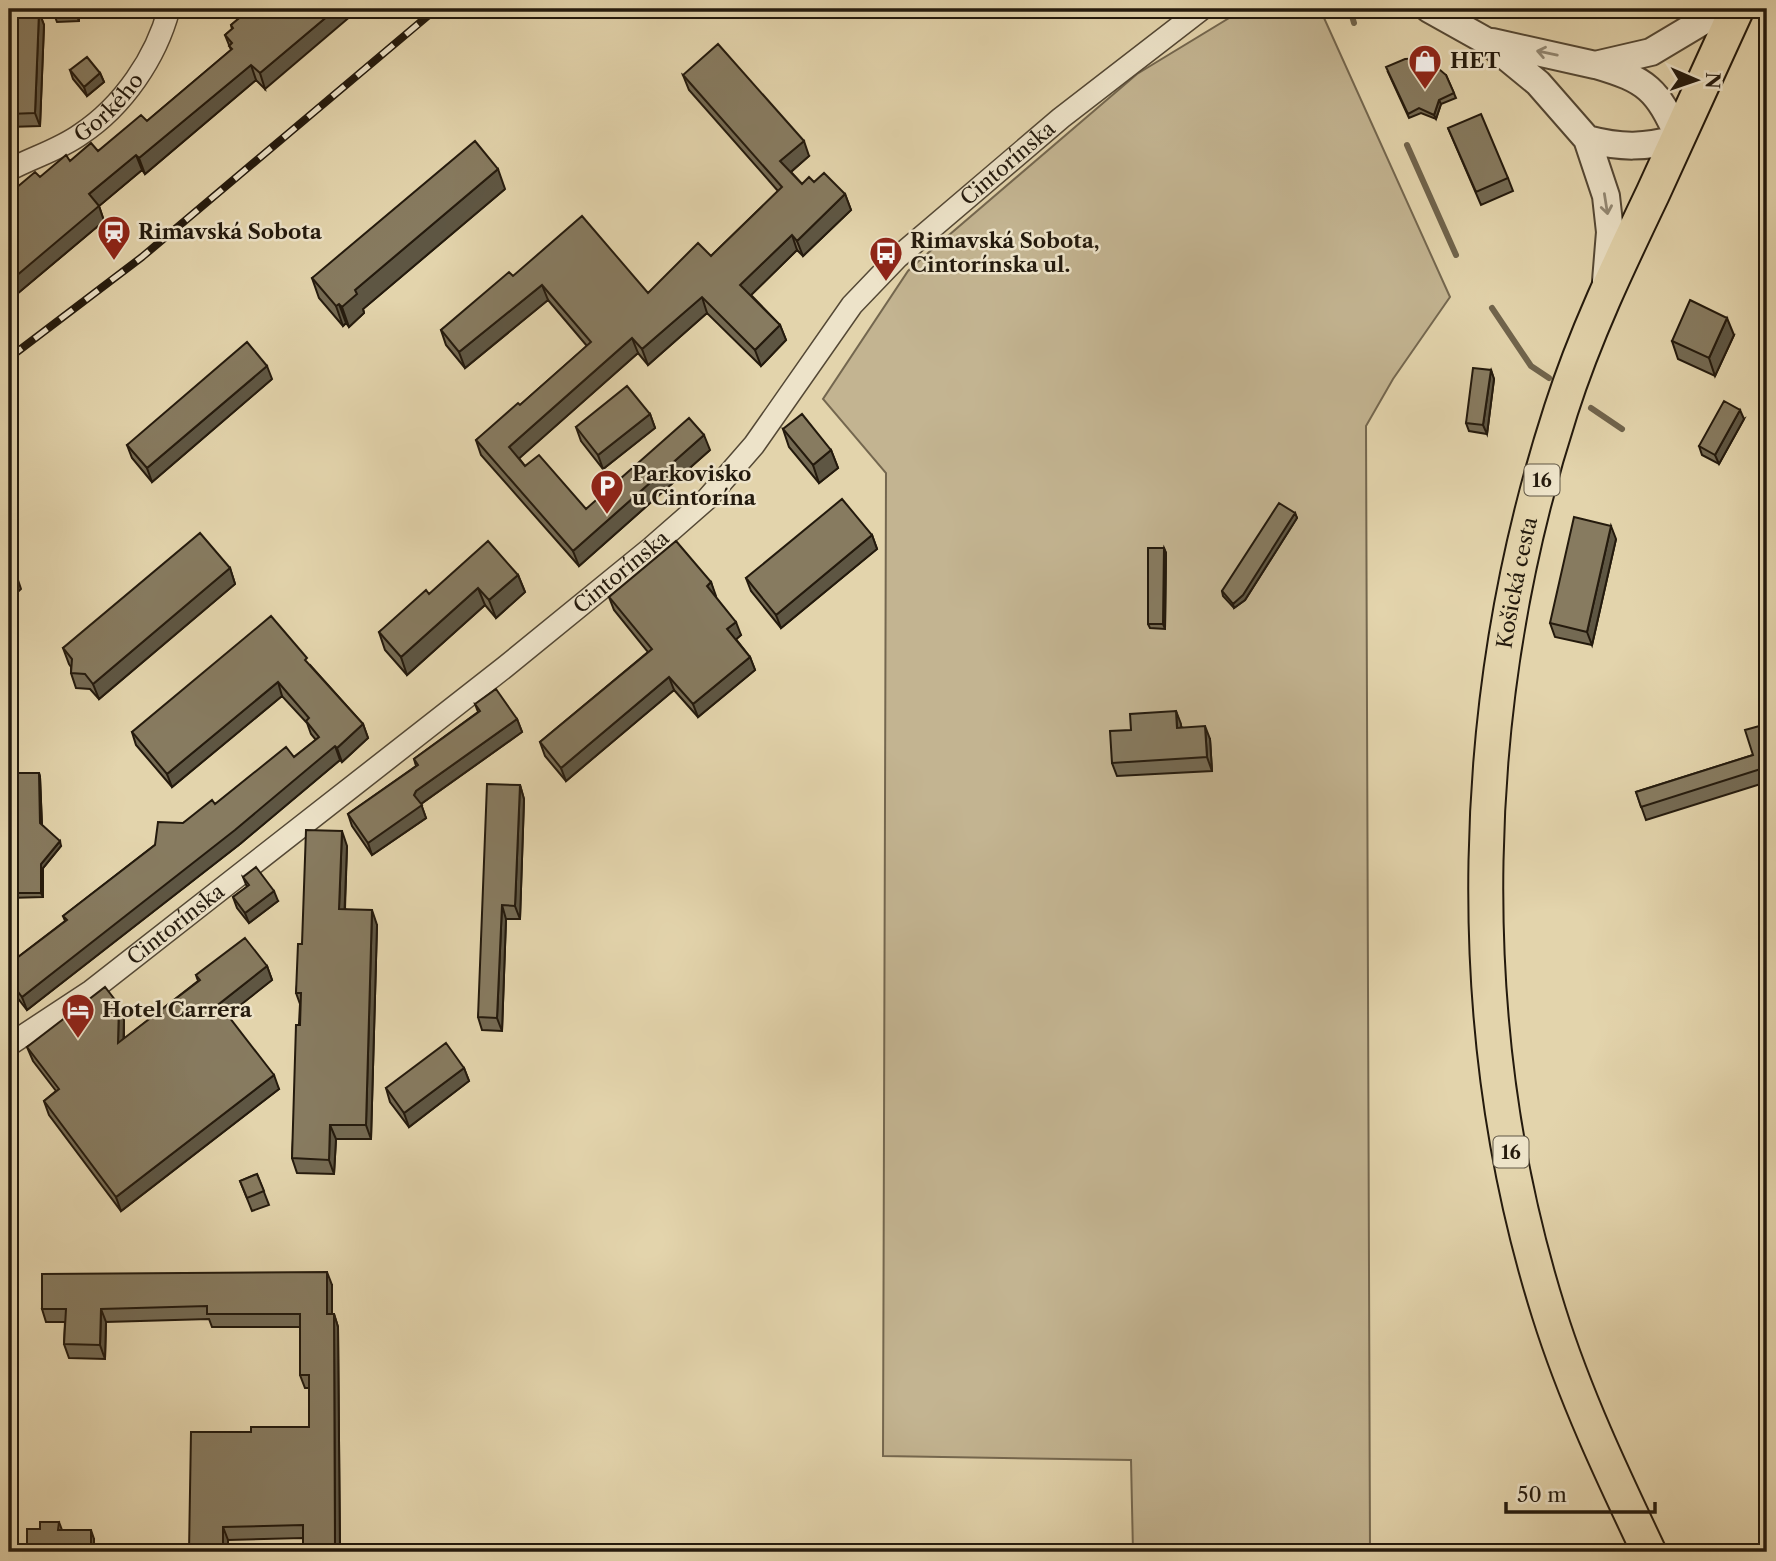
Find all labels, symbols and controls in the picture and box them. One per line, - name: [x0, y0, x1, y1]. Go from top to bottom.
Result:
- shop icon: HET: [1406, 42, 1444, 91]
- one-way arrow: [1536, 46, 1559, 59]
- north arrow: [1660, 46, 1730, 116]
- place label: HET: [1450, 48, 1501, 73]
- street label: Gorkého: [69, 68, 148, 147]
- text: N: [1701, 72, 1724, 89]
- street label: Cintorínska: [955, 115, 1061, 210]
- one-way arrow: [1600, 192, 1613, 215]
- station icon: Rimavská Sobota: [95, 213, 133, 262]
- place label: Rimavská Sobota: [138, 219, 323, 244]
- place label: Rimavská Sobota, Cintorínska ul.: [910, 228, 1100, 277]
- bus stop icon: Rimavská Sobota, Cintorínska ul.: [867, 234, 905, 283]
- place label: Parkovisko u Cintorína: [632, 461, 757, 510]
- road number: 16: [1524, 464, 1560, 495]
- parking icon: Parkovisko u Cintorína: [588, 467, 626, 516]
- street label: Košická cesta: [1492, 513, 1542, 650]
- street label: Cintorínska: [568, 524, 675, 618]
- street label: Cintorínska: [122, 878, 230, 970]
- hotel icon: Hotel Carrera: [59, 991, 97, 1040]
- place label: Hotel Carrera: [102, 997, 253, 1022]
- road number: 16: [1494, 1136, 1528, 1168]
- scale bar: [1506, 1470, 1655, 1514]
- text: 50 m: [1517, 1482, 1567, 1507]

